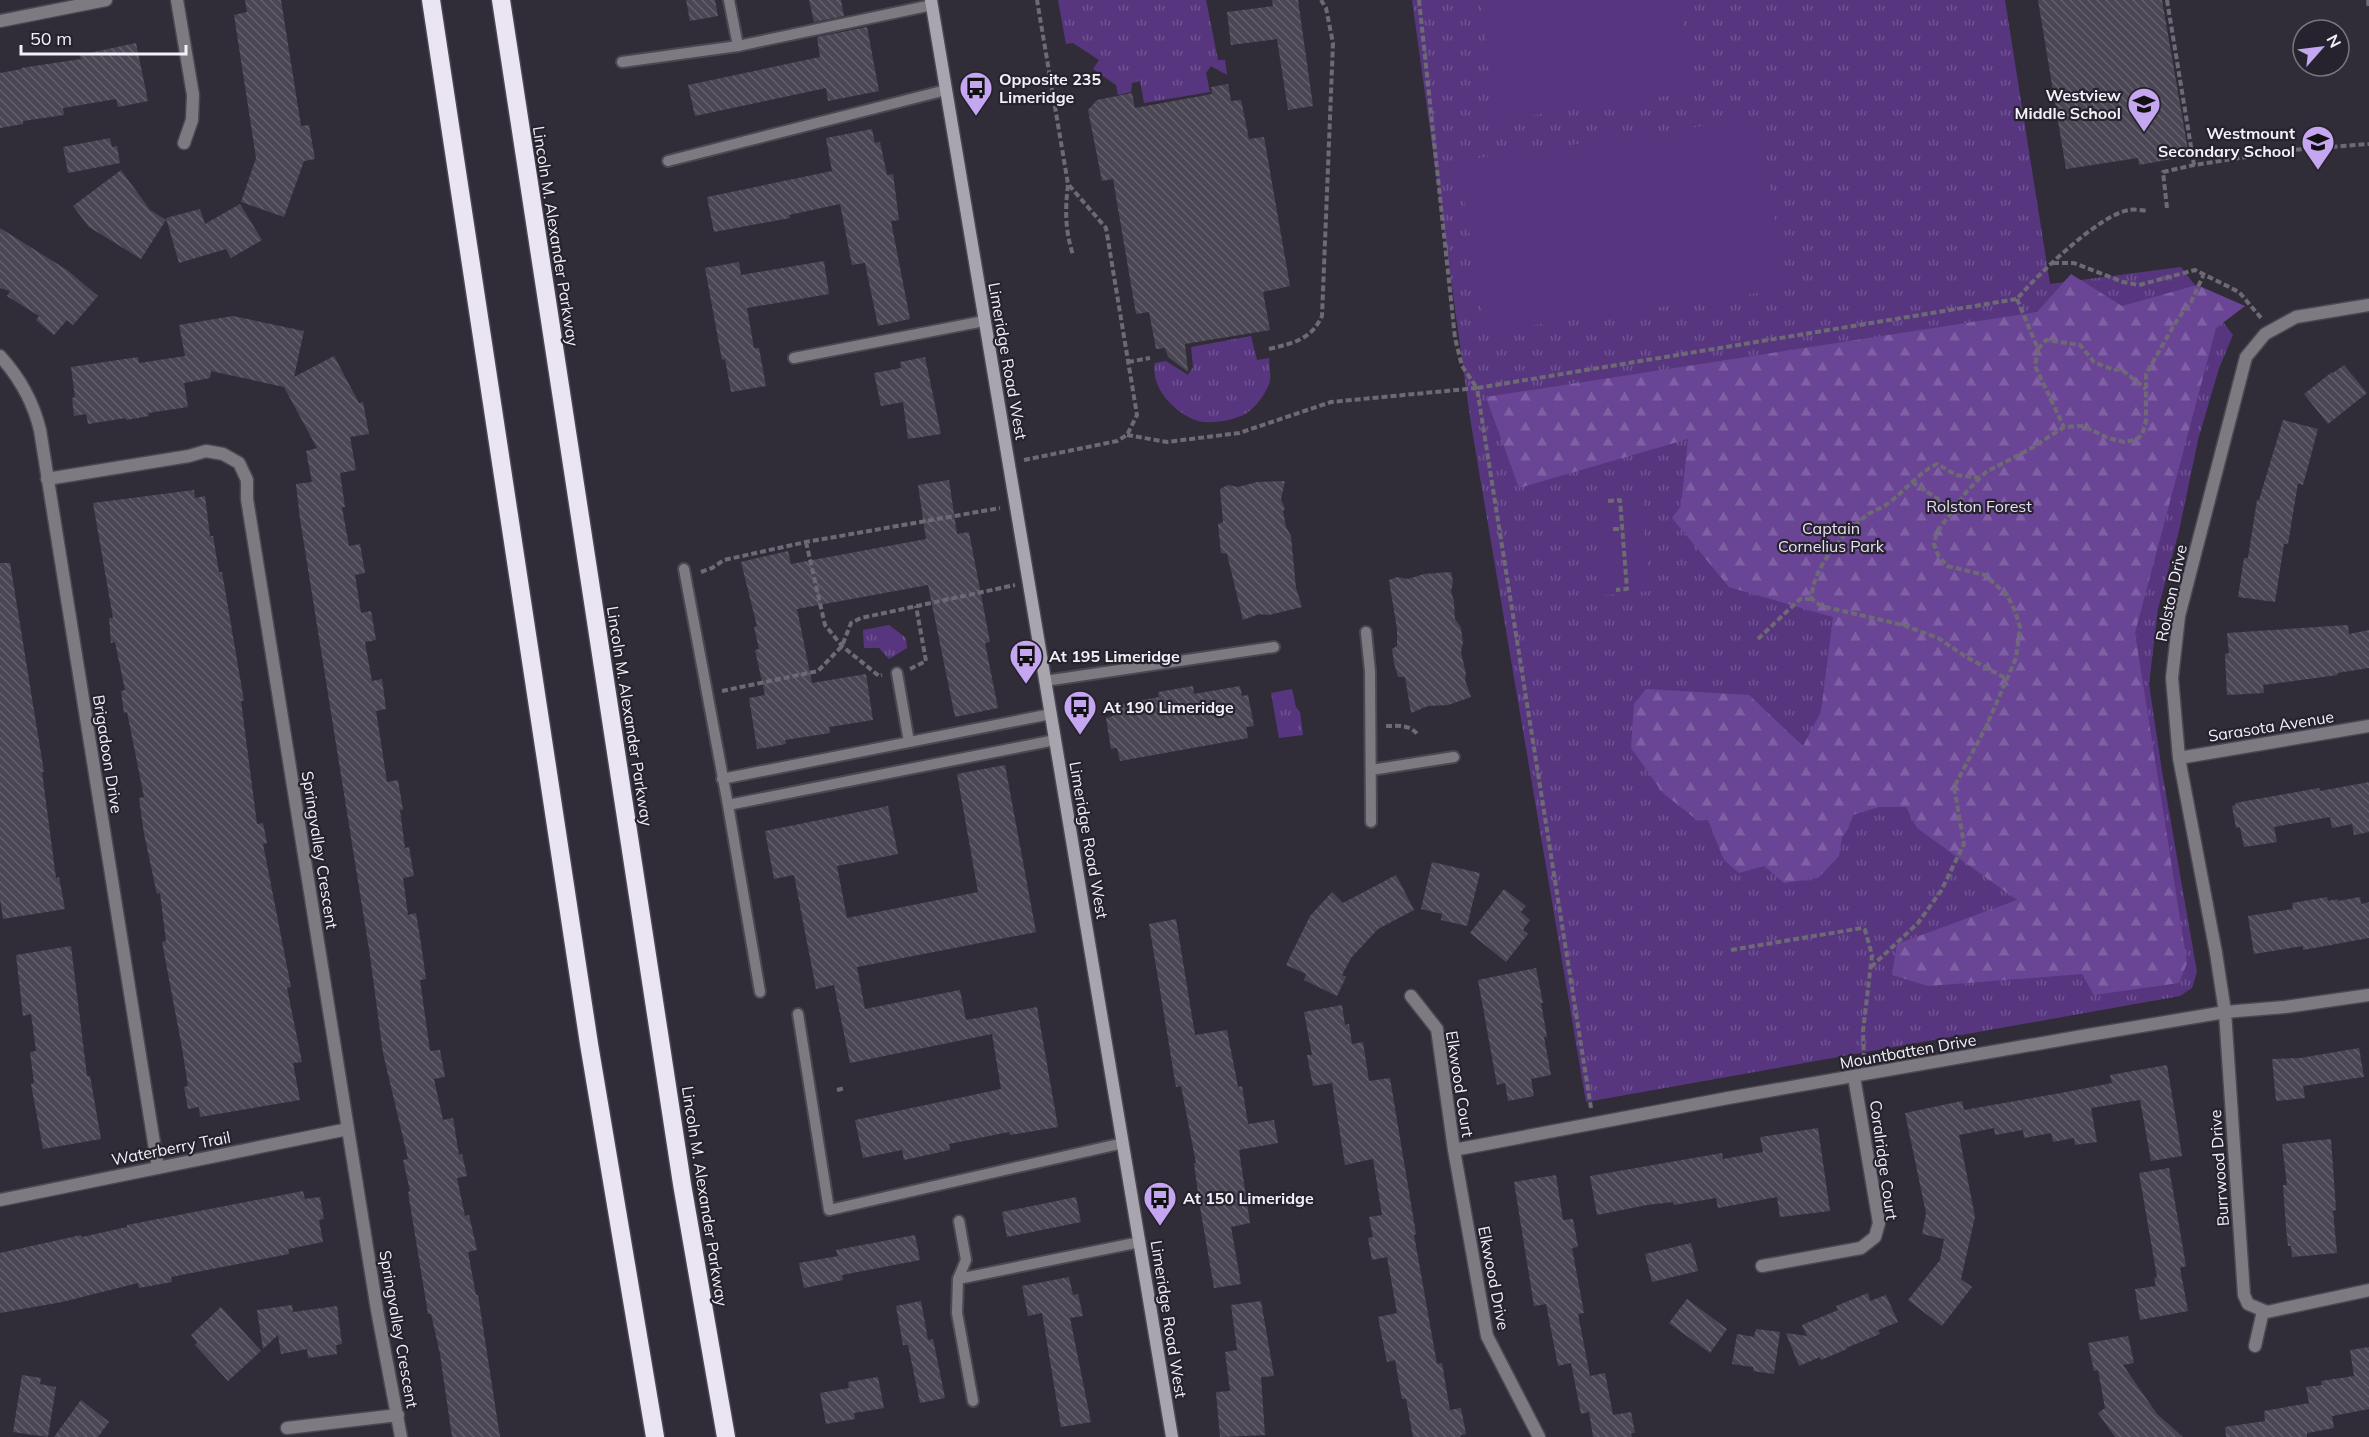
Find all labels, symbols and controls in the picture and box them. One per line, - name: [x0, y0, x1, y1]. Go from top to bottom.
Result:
- scale bar: [21, 18, 186, 56]
- north arrow: [2291, 18, 2351, 78]
- text: 50 m: [30, 27, 72, 50]
- text: N: [2323, 31, 2346, 51]
- place label: Opposite 235 Limeridge: [999, 69, 1101, 107]
- bus stop icon: Opposite 235 Limeridge: [958, 70, 994, 117]
- place label: Westview Middle School: [2015, 85, 2121, 123]
- school or university icon: Westview Middle School: [2126, 86, 2162, 133]
- place label: Westmount Secondary School: [2158, 123, 2295, 161]
- street label: Lincoln M. Alexander Parkway: [529, 124, 583, 348]
- school or university icon: Westmount Secondary School: [2300, 124, 2336, 171]
- street label: Limeridge Road West: [984, 281, 1032, 442]
- park label: Rolston Forest: [1926, 496, 2032, 516]
- park label: Captain Cornelius Park: [1778, 518, 1885, 556]
- street label: Rolston Drive: [2151, 543, 2191, 643]
- street label: Lincoln M. Alexander Parkway: [603, 604, 657, 828]
- bus stop icon: At 195 Limeridge: [1008, 638, 1044, 685]
- place label: At 195 Limeridge: [1049, 646, 1180, 666]
- bus stop icon: At 190 Limeridge: [1062, 689, 1098, 736]
- street label: Brigadoon Drive: [89, 693, 127, 815]
- place label: At 190 Limeridge: [1103, 697, 1234, 717]
- street label: Sarasota Avenue: [2207, 706, 2335, 746]
- street label: Limeridge Road West: [1065, 760, 1113, 921]
- street label: Springvalley Crescent: [298, 770, 342, 931]
- street label: Elkwood Court: [1442, 1029, 1478, 1139]
- street label: Mountbatten Drive: [1838, 1029, 1978, 1073]
- street label: Lincoln M. Alexander Parkway: [678, 1084, 732, 1308]
- street label: Coralridge Court: [1866, 1099, 1902, 1222]
- street label: Burrwood Drive: [2205, 1109, 2233, 1227]
- street label: Waterberry Trail: [110, 1127, 232, 1169]
- bus stop icon: At 150 Limeridge: [1142, 1180, 1178, 1227]
- place label: At 150 Limeridge: [1183, 1188, 1314, 1208]
- street label: Elkwood Drive: [1474, 1224, 1514, 1332]
- street label: Limeridge Road West: [1147, 1239, 1191, 1400]
- street label: Springvalley Crescent: [375, 1249, 423, 1410]

